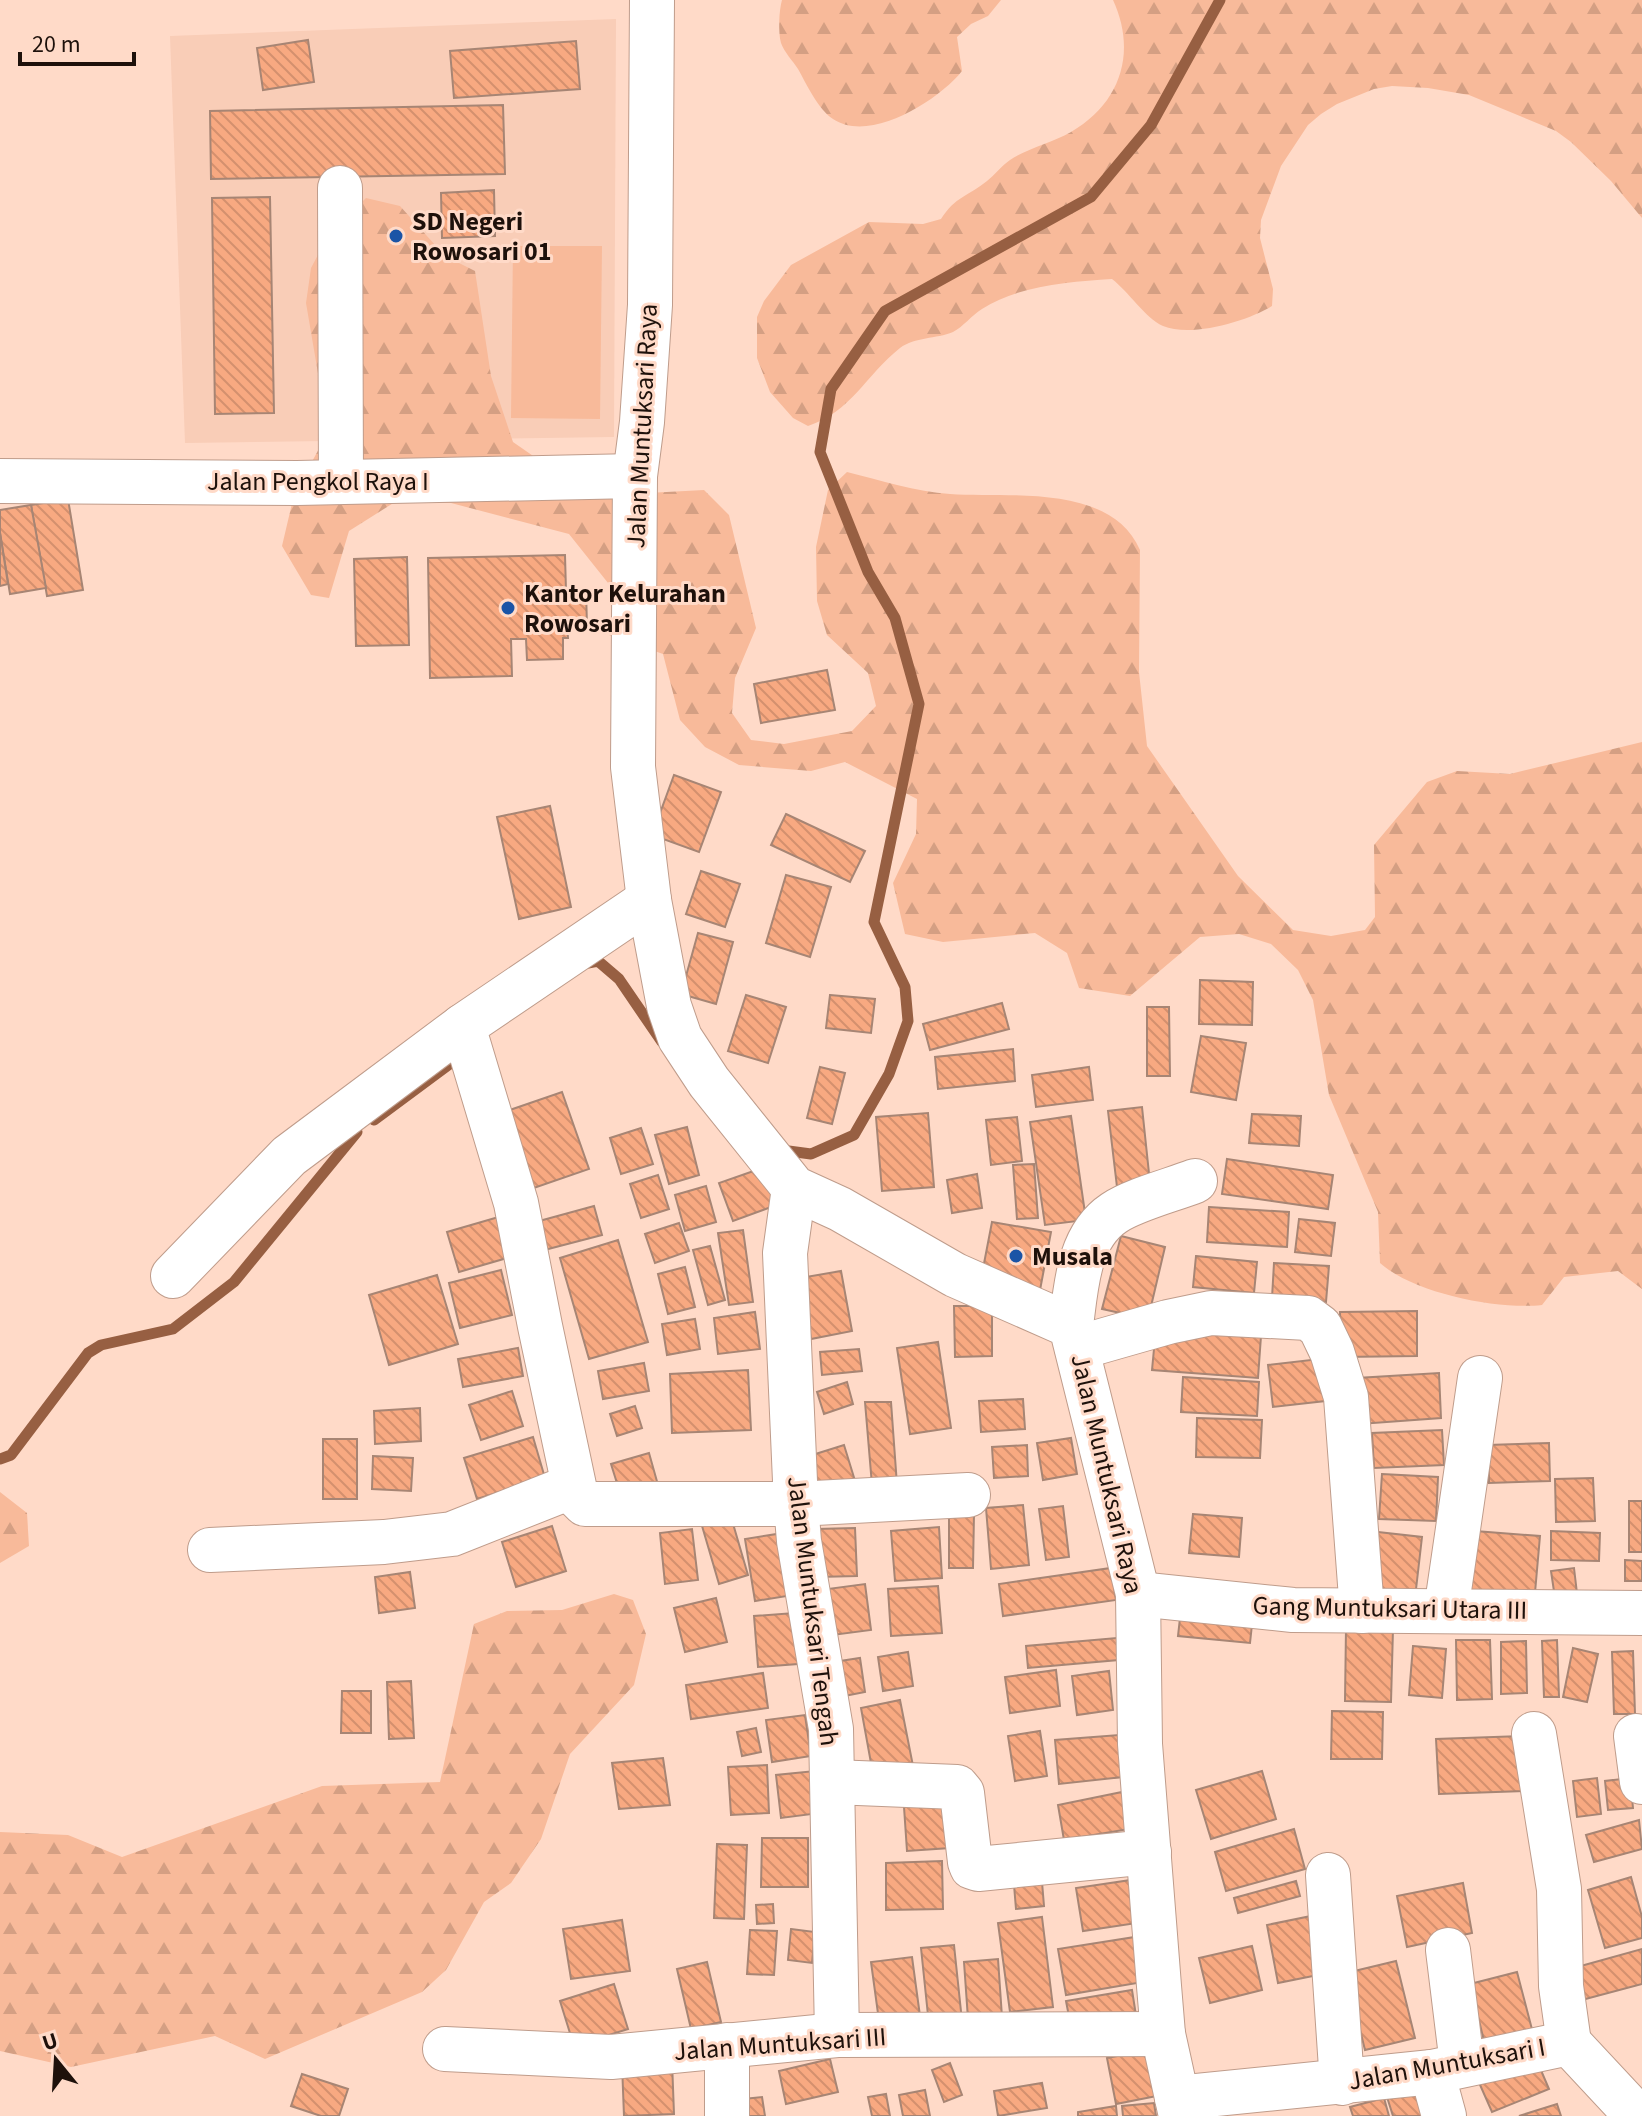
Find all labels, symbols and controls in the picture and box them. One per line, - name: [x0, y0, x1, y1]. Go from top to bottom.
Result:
- scale bar: [20, 16, 134, 66]
- text: 20 m: [32, 27, 81, 62]
- place label: SD Negeri Rowosari 01: [412, 203, 552, 270]
- marker: SD Negeri Rowosari 01: [387, 227, 405, 245]
- street label: Jalan Muntuksari Raya: [617, 303, 667, 549]
- street label: Jalan Pengkol Raya I: [207, 463, 429, 500]
- place label: Kantor Kelurahan Rowosari: [524, 575, 726, 642]
- marker: Kantor Kelurahan Rowosari: [499, 599, 517, 617]
- place label: Musala: [1032, 1238, 1113, 1275]
- marker: Musala: [1007, 1247, 1025, 1265]
- street label: Jalan Muntuksari Raya: [1061, 1351, 1153, 1597]
- street label: Jalan Muntuksari Tengah: [778, 1474, 848, 1748]
- street label: Gang Muntuksari Utara III: [1252, 1587, 1528, 1629]
- street label: Jalan Muntuksari III: [673, 2018, 887, 2070]
- north arrow: [16, 2020, 96, 2100]
- text: U: [38, 2024, 62, 2059]
- street label: Jalan Muntuksari I: [1346, 2028, 1548, 2100]

